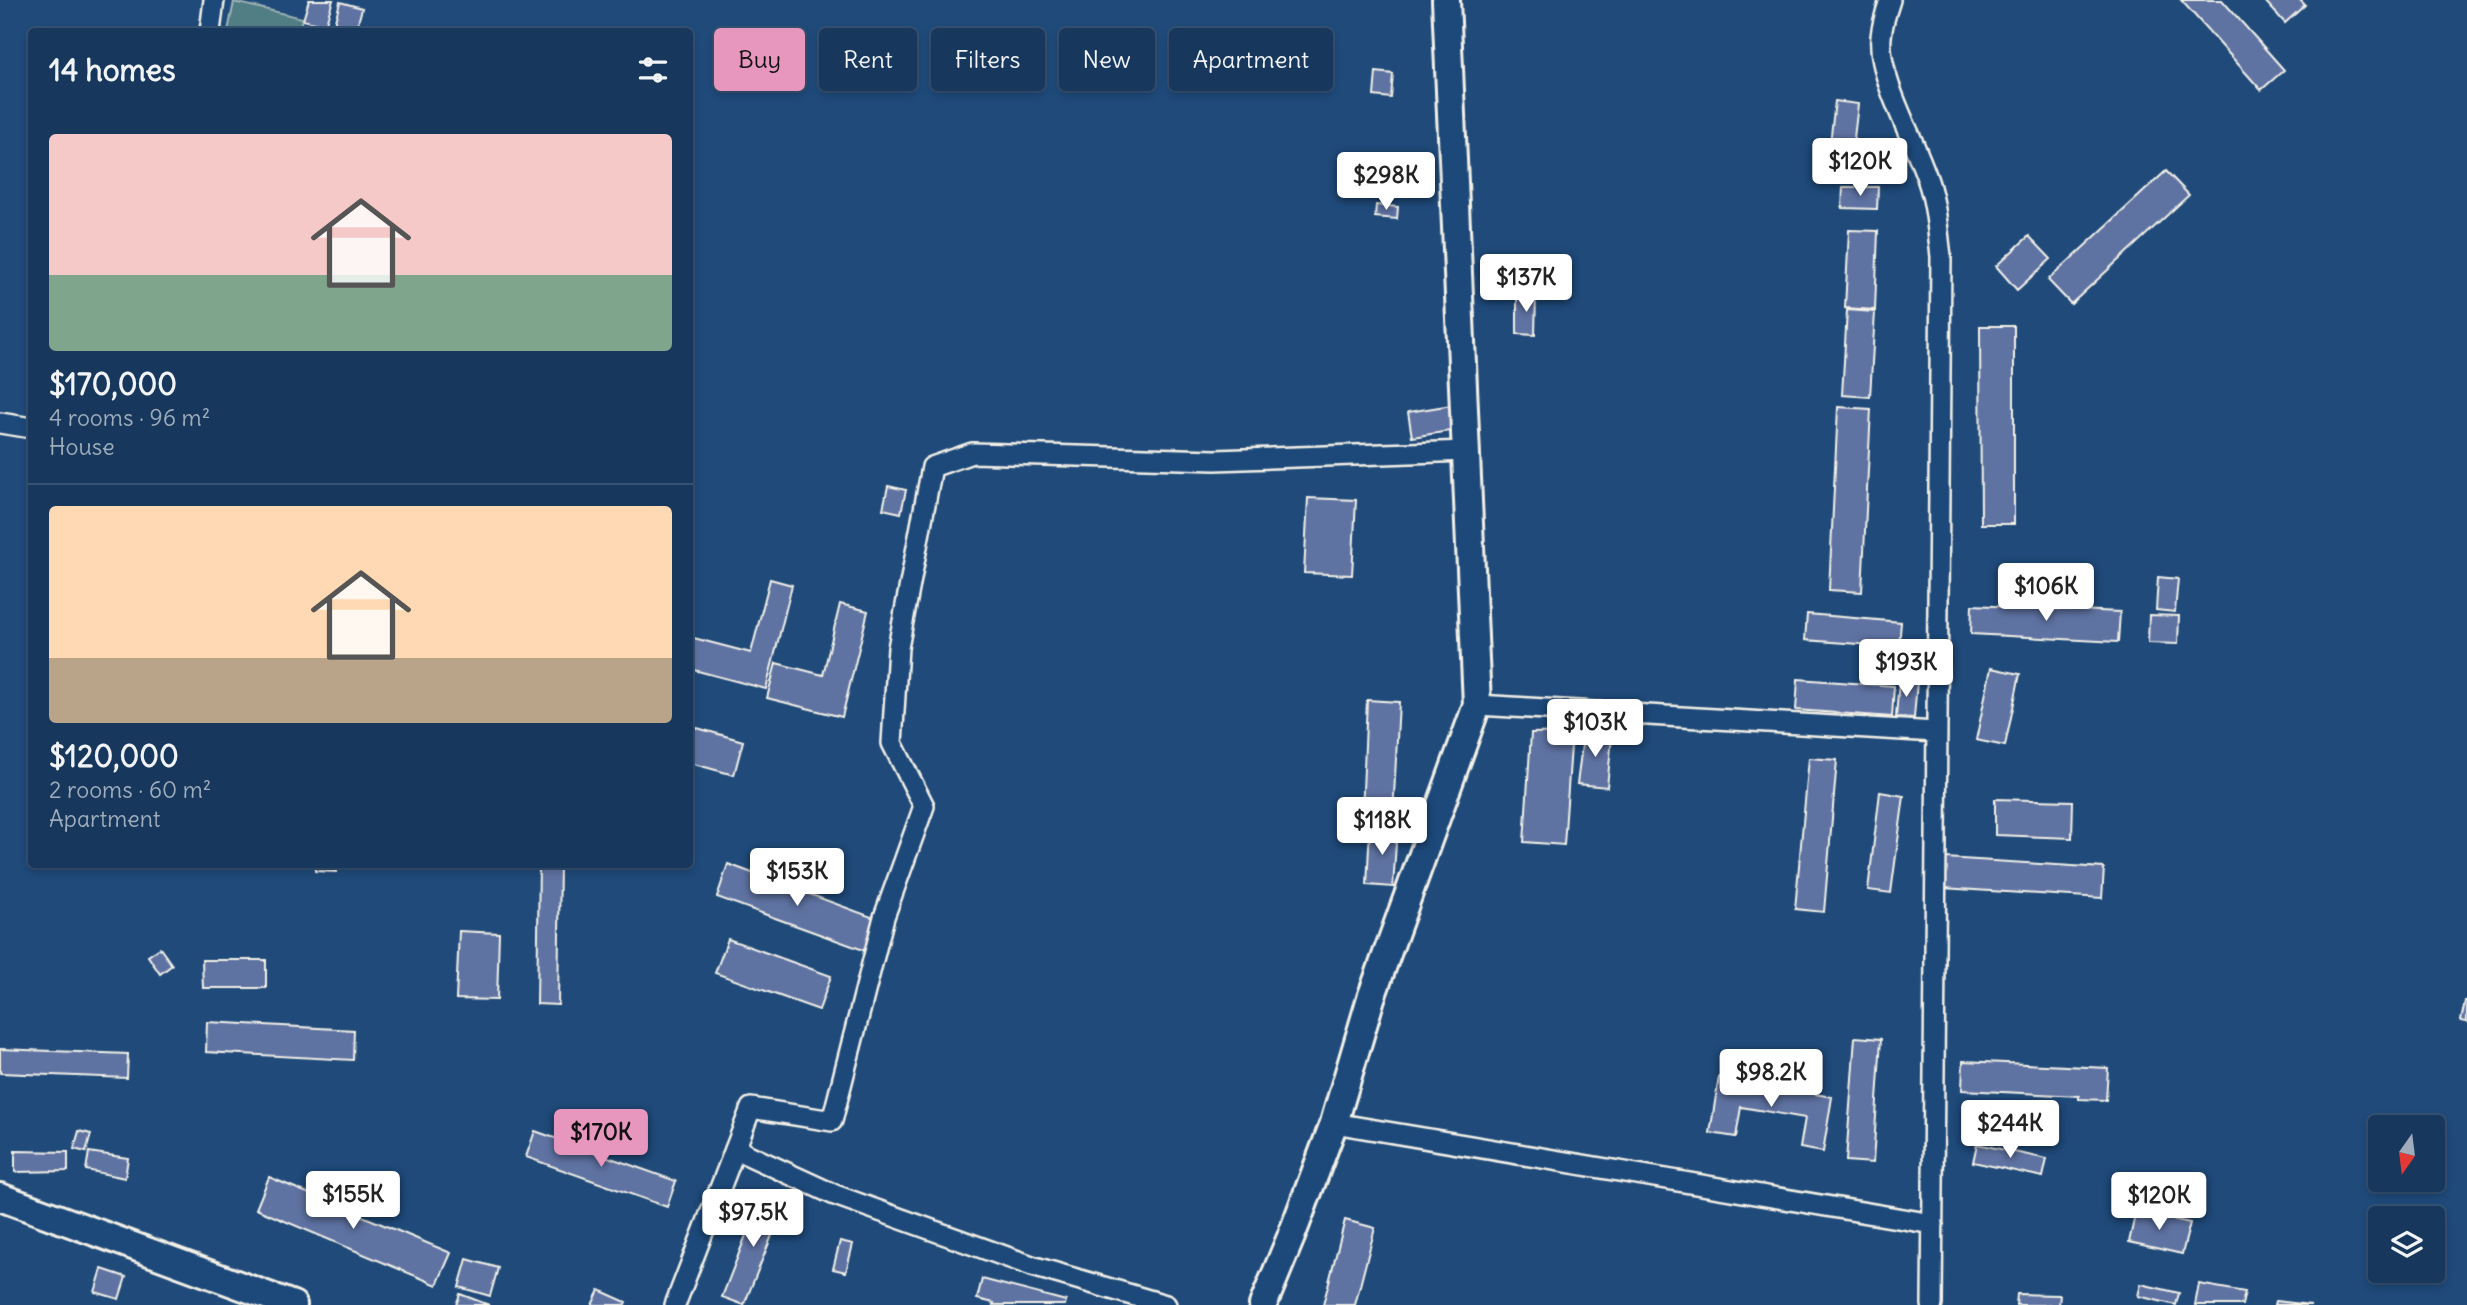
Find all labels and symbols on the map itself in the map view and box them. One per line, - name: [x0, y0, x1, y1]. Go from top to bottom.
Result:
- pin: $120K: [1811, 138, 1909, 198]
- pin: $298K: [1337, 152, 1435, 212]
- pin: $137K: [1477, 254, 1575, 314]
- pin: $106K: [1997, 564, 2095, 623]
- pin: $193K: [1857, 640, 1955, 699]
- pin: $103K: [1546, 700, 1644, 759]
- pin: $118K: [1333, 798, 1431, 857]
- pin: $153K: [748, 848, 846, 908]
- pin: $98.2K: [1714, 1050, 1828, 1109]
- pin: $244K: [1961, 1100, 2059, 1160]
- pin: $170K: [552, 1110, 650, 1169]
- north arrow: [2368, 1115, 2445, 1192]
- pin: $155K: [304, 1172, 402, 1231]
- pin: $120K: [2110, 1172, 2208, 1232]
- pin: $97.5K: [696, 1190, 810, 1249]

